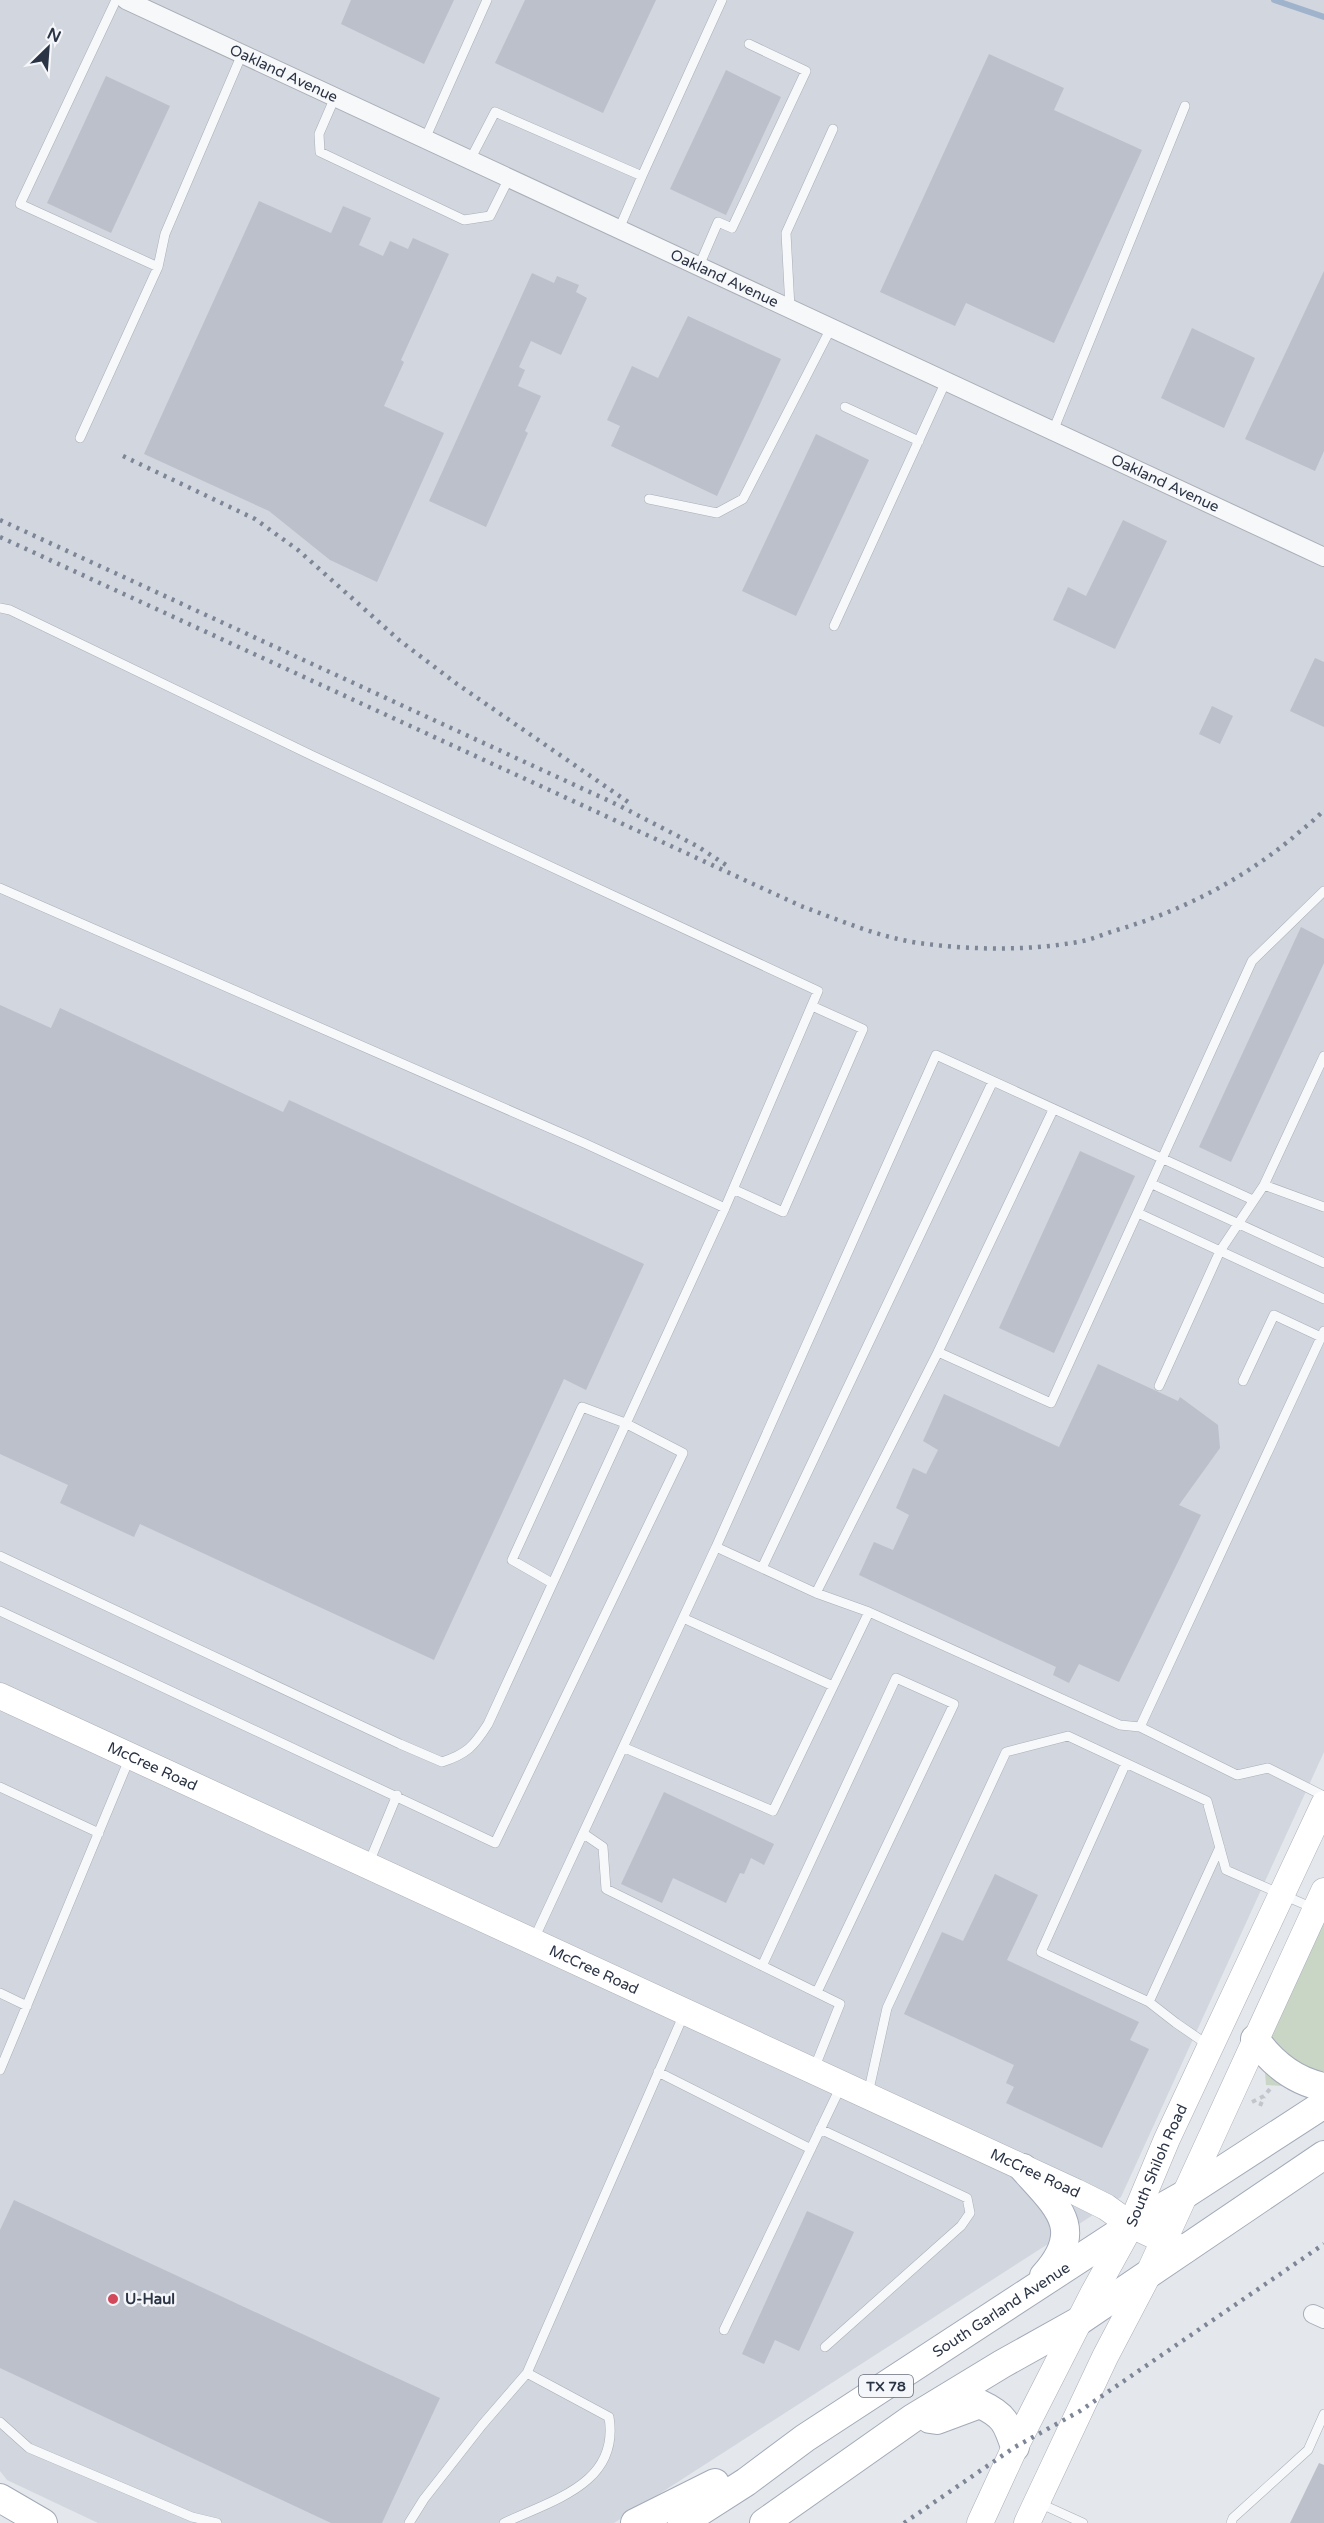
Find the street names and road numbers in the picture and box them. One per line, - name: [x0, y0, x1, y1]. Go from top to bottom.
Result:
- street label: Oakland Avenue: [227, 41, 341, 106]
- street label: Oakland Avenue: [668, 245, 781, 311]
- street label: Oakland Avenue: [1108, 450, 1222, 516]
- street label: McCree Road: [105, 1738, 200, 1795]
- street label: McCree Road: [546, 1941, 642, 1998]
- street label: South Shiloh Road: [1122, 2101, 1191, 2230]
- street label: McCree Road: [988, 2145, 1083, 2202]
- street label: South Garland Avenue: [929, 2258, 1073, 2361]
- road number: TX 78: [859, 2375, 913, 2397]

